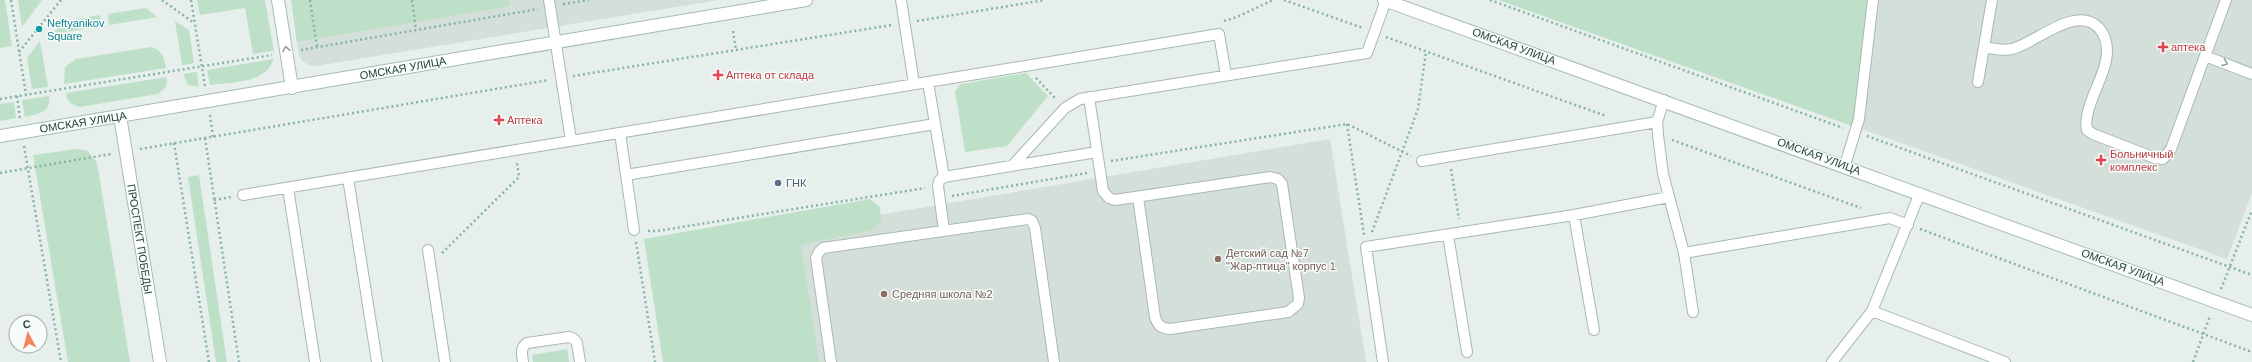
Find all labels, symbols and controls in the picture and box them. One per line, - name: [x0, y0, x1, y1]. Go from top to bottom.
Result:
- place label: Neftyanikov Square: [47, 17, 105, 42]
- marker: Neftyanikov Square: [34, 24, 44, 34]
- street label: ОМСКАЯ УЛИЦА: [1471, 25, 1558, 67]
- place label: аптека: [2171, 41, 2206, 53]
- marker: аптека: [2158, 42, 2168, 52]
- one-way arrow: [282, 46, 291, 52]
- street label: ОМСКАЯ УЛИЦА: [359, 54, 448, 82]
- one-way arrow: [2222, 59, 2229, 67]
- place label: Аптека от склада: [726, 69, 815, 81]
- marker: Аптека от склада: [713, 70, 723, 80]
- street label: ОМСКАЯ УЛИЦА: [39, 109, 128, 135]
- place label: Аптека: [507, 114, 543, 126]
- marker: Аптека: [494, 115, 504, 125]
- street label: ОМСКАЯ УЛИЦА: [1776, 135, 1863, 177]
- place label: Больничный комплекс: [2110, 148, 2173, 173]
- marker: Больничный комплекс: [2095, 154, 2107, 166]
- place label: ГНК: [786, 177, 807, 189]
- marker: ГНК: [773, 178, 783, 188]
- street label: ПРОСПЕКТ ПОБЕДЫ: [125, 183, 155, 295]
- street label: ОМСКАЯ УЛИЦА: [2080, 246, 2167, 288]
- place label: Детский сад №7 "Жар-птица" корпус 1: [1226, 247, 1336, 272]
- marker: Детский сад №7 "Жар-птица" корпус 1: [1213, 254, 1223, 264]
- place label: Средняя школа №2: [892, 288, 993, 300]
- marker: Средняя школа №2: [879, 289, 889, 299]
- north arrow: [8, 314, 48, 354]
- text: С: [22, 318, 32, 331]

